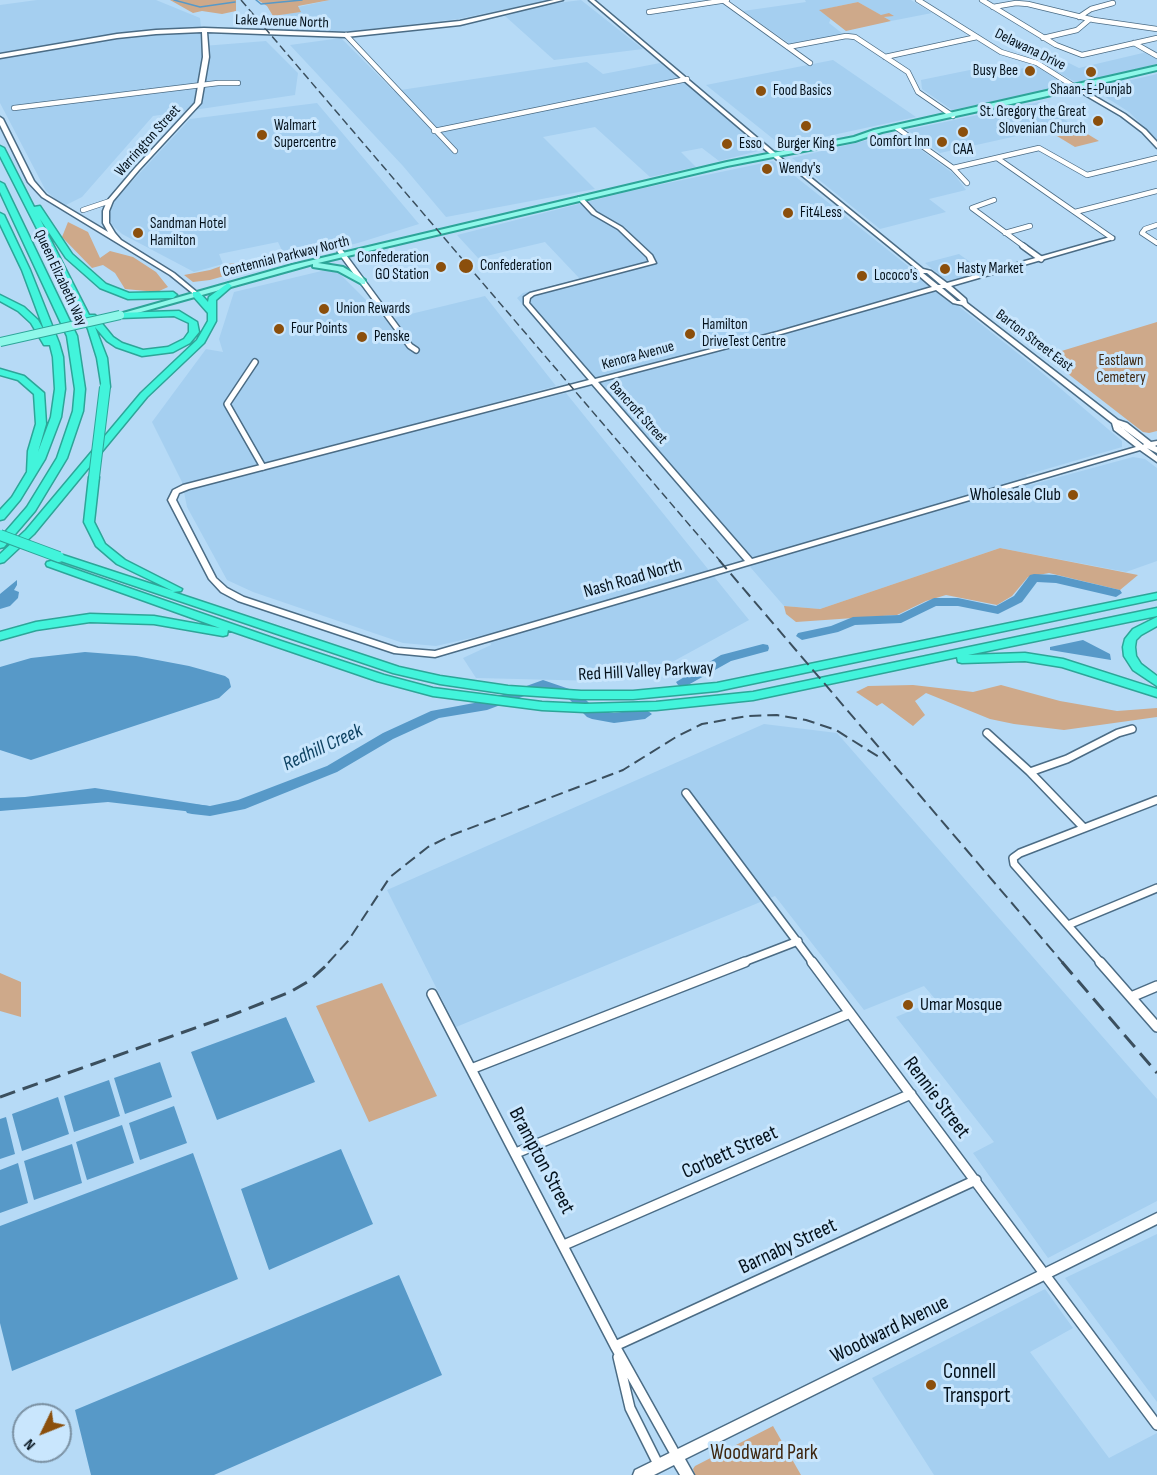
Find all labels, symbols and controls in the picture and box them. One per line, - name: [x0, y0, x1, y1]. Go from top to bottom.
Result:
- street label: Lake Avenue North: [235, 11, 329, 33]
- street label: Delawana Drive: [992, 25, 1068, 75]
- place label: Busy Bee: [973, 62, 1018, 80]
- marker: Busy Bee: [1023, 64, 1037, 78]
- marker: Shaan-E-Punjab: [1084, 65, 1098, 79]
- place label: Shaan-E-Punjab: [1050, 81, 1132, 99]
- place label: Food Basics: [773, 82, 832, 100]
- marker: Food Basics: [754, 84, 768, 98]
- street label: Warrington Street: [111, 102, 185, 180]
- place label: St. Gregory the Great Slovenian Church: [980, 103, 1086, 138]
- marker: St. Gregory the Great Slovenian Church: [1091, 114, 1105, 128]
- place label: Walmart Supercentre: [274, 117, 336, 152]
- marker: Burger King: [799, 119, 813, 133]
- marker: CAA: [956, 125, 970, 139]
- marker: Walmart Supercentre: [255, 128, 269, 142]
- place label: Comfort Inn: [869, 133, 930, 151]
- place label: Esso: [739, 135, 762, 153]
- place label: Burger King: [777, 135, 835, 153]
- marker: Comfort Inn: [935, 135, 949, 149]
- marker: Esso: [720, 137, 734, 151]
- place label: CAA: [953, 141, 973, 159]
- place label: Wendy's: [779, 160, 821, 178]
- marker: Wendy's: [760, 162, 774, 176]
- place label: Fit4Less: [800, 204, 842, 222]
- marker: Fit4Less: [781, 206, 795, 220]
- place label: Sandman Hotel Hamilton: [150, 215, 226, 250]
- marker: Sandman Hotel Hamilton: [131, 226, 145, 240]
- street label: Queen Elizabeth Way: [30, 227, 90, 329]
- street label: Centennial Parkway North: [221, 233, 351, 281]
- place label: Confederation GO Station: [357, 249, 429, 284]
- marker: Confederation: [457, 257, 475, 275]
- place label: Confederation: [480, 257, 552, 275]
- marker: Confederation GO Station: [434, 260, 448, 274]
- place label: Hasty Market: [957, 260, 1024, 278]
- marker: Hasty Market: [938, 262, 952, 276]
- place label: Lococo's: [874, 267, 918, 285]
- marker: Lococo's: [855, 269, 869, 283]
- place label: Union Rewards: [336, 300, 410, 318]
- marker: Union Rewards: [317, 302, 331, 316]
- street label: Barton Street East: [992, 306, 1076, 376]
- place label: Hamilton DriveTest Centre: [702, 316, 786, 351]
- place label: Four Points: [291, 320, 347, 338]
- marker: Four Points: [272, 322, 286, 336]
- marker: Hamilton DriveTest Centre: [683, 327, 697, 341]
- place label: Penske: [374, 328, 410, 346]
- marker: Penske: [355, 330, 369, 344]
- street label: Kenora Avenue: [600, 338, 676, 374]
- park label: Eastlawn Cemetery: [1096, 352, 1146, 387]
- street label: Bancroft Street: [605, 378, 671, 448]
- place label: Wholesale Club: [970, 484, 1061, 506]
- marker: Wholesale Club: [1066, 488, 1080, 502]
- street label: Nash Road North: [581, 555, 685, 603]
- street label: Red Hill Valley Parkway: [578, 658, 714, 686]
- water label: Redhill Creek: [279, 719, 367, 777]
- place label: Umar Mosque: [920, 994, 1002, 1016]
- marker: Umar Mosque: [901, 998, 915, 1012]
- street label: Rennie Street: [897, 1052, 975, 1144]
- street label: Brampton Street: [502, 1103, 580, 1219]
- street label: Corbett Street: [678, 1121, 782, 1185]
- street label: Barnaby Street: [735, 1213, 841, 1281]
- street label: Woodward Avenue: [827, 1291, 953, 1369]
- place label: Connell Transport: [943, 1360, 1010, 1410]
- marker: Connell Transport: [924, 1378, 938, 1392]
- north arrow: [12, 1403, 72, 1463]
- text: N: [20, 1435, 40, 1454]
- park label: Woodward Park: [710, 1441, 818, 1467]

